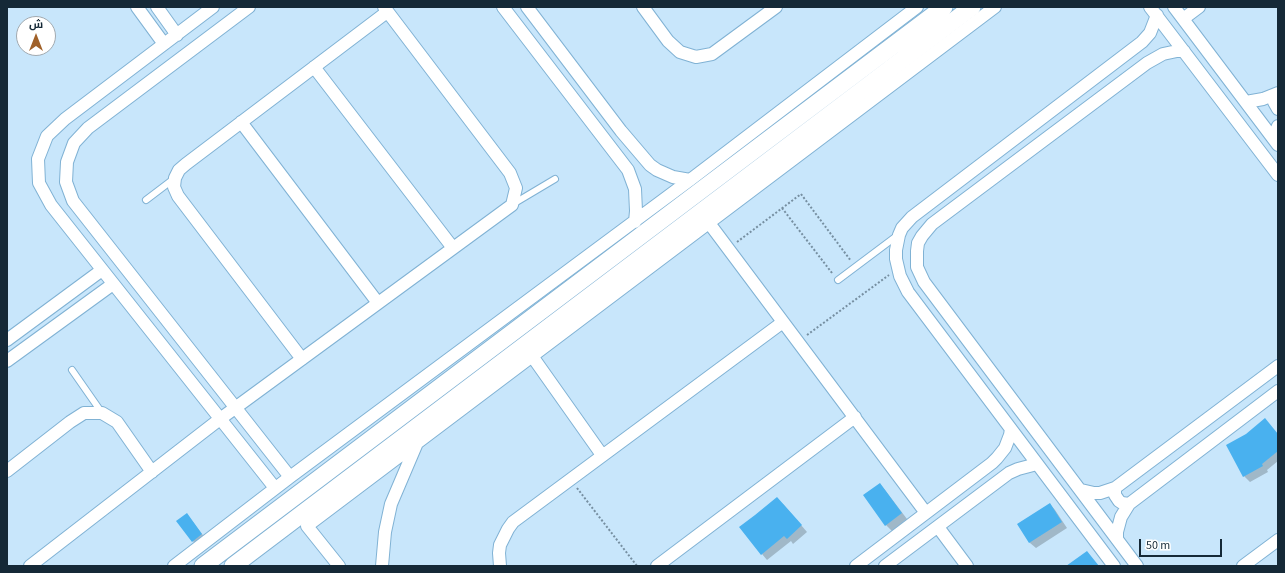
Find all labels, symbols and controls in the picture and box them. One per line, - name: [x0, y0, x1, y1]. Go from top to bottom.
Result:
- north arrow: [16, 16, 56, 56]
- text: ش: [29, 17, 43, 32]
- scale bar: [1141, 531, 1224, 557]
- text: 50 m: [1146, 537, 1170, 554]

